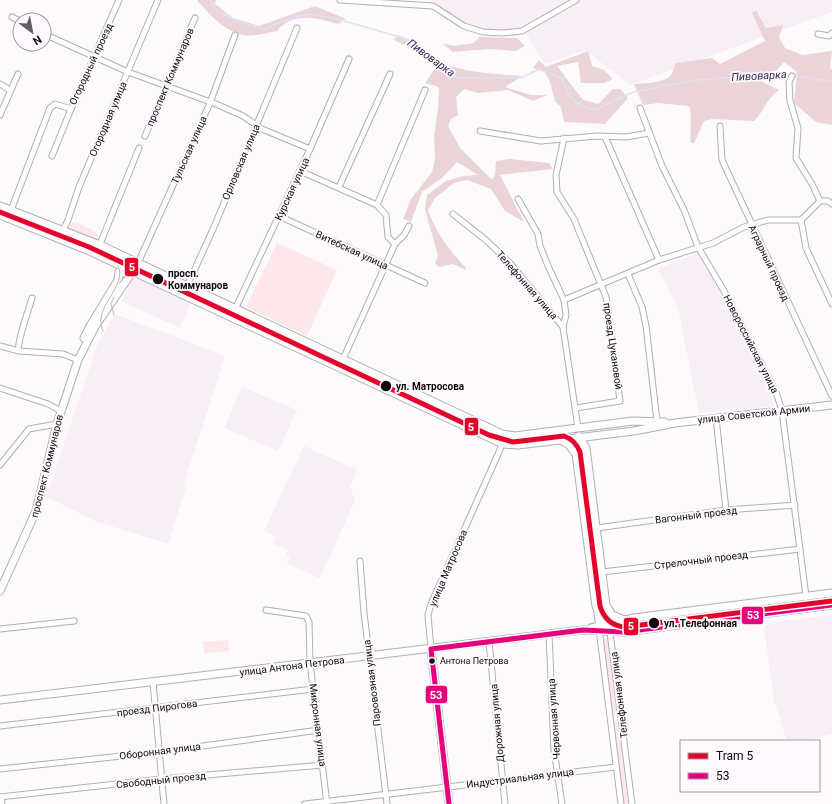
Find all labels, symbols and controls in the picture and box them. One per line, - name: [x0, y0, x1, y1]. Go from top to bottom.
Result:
- north arrow: [12, 12, 52, 52]
- street label: Огородный проезд: [67, 21, 115, 107]
- street label: проспект Коммунаров: [144, 26, 196, 128]
- text: N: [30, 32, 44, 48]
- water label: Пивоварка: [405, 36, 457, 80]
- water label: Пивоварка: [731, 68, 787, 84]
- street label: Огородная улица: [87, 80, 129, 158]
- street label: Тульская улица: [169, 114, 209, 186]
- street label: Орловская улица: [220, 123, 262, 201]
- street label: Курская улица: [273, 156, 311, 222]
- street label: Аграрный проезд: [747, 223, 791, 303]
- street label: Витебская улица: [314, 228, 390, 272]
- street label: Телефонная улица: [494, 248, 560, 322]
- line badge: 5: [124, 257, 139, 277]
- text: 5: [129, 261, 135, 274]
- place label: просп. Коммунаров: [168, 268, 228, 291]
- marker: просп. Коммунаров: [151, 272, 165, 286]
- street label: Новороссийская улица: [721, 293, 781, 395]
- street label: проезд Цукановой: [601, 302, 625, 390]
- marker: ул. Матросова: [379, 379, 393, 393]
- place label: ул. Матросова: [396, 381, 465, 392]
- street label: улица Советской Армии: [697, 403, 811, 425]
- street label: проспект Коммунаров: [29, 413, 65, 519]
- line badge: 5: [464, 417, 479, 436]
- text: 5: [468, 421, 474, 434]
- street label: Вагонный проезд: [654, 505, 738, 525]
- street label: улица Матросова: [427, 528, 469, 608]
- street label: Стрелочный проезд: [653, 549, 749, 571]
- line badge: 53: [741, 606, 764, 625]
- text: 53: [747, 609, 759, 622]
- marker: ул. Телефонная: [647, 616, 661, 630]
- line badge: 5: [623, 617, 639, 636]
- place label: ул. Телефонная: [664, 618, 737, 629]
- text: 5: [628, 620, 634, 633]
- street label: Паровозная улица: [361, 639, 383, 727]
- street label: Телефонная улица: [608, 651, 630, 739]
- street label: улица Антона Петрова: [239, 654, 345, 678]
- marker: Антона Петрова: [427, 656, 437, 666]
- place label: Антона Петрова: [440, 656, 508, 666]
- street label: Червонная улица: [546, 678, 562, 760]
- street label: Микронная улица: [307, 683, 329, 767]
- street label: Дорожная улица: [488, 683, 506, 763]
- line badge: 53: [425, 685, 448, 704]
- text: 53: [430, 689, 442, 702]
- street label: проезд Пирогова: [116, 698, 198, 718]
- legend: [680, 740, 820, 792]
- street label: Оборонная улица: [119, 741, 201, 761]
- text: Tram 5: [716, 749, 754, 763]
- street label: Индустриальная улица: [466, 766, 574, 790]
- text: 53: [716, 769, 730, 783]
- street label: Свободный проезд: [116, 770, 206, 790]

